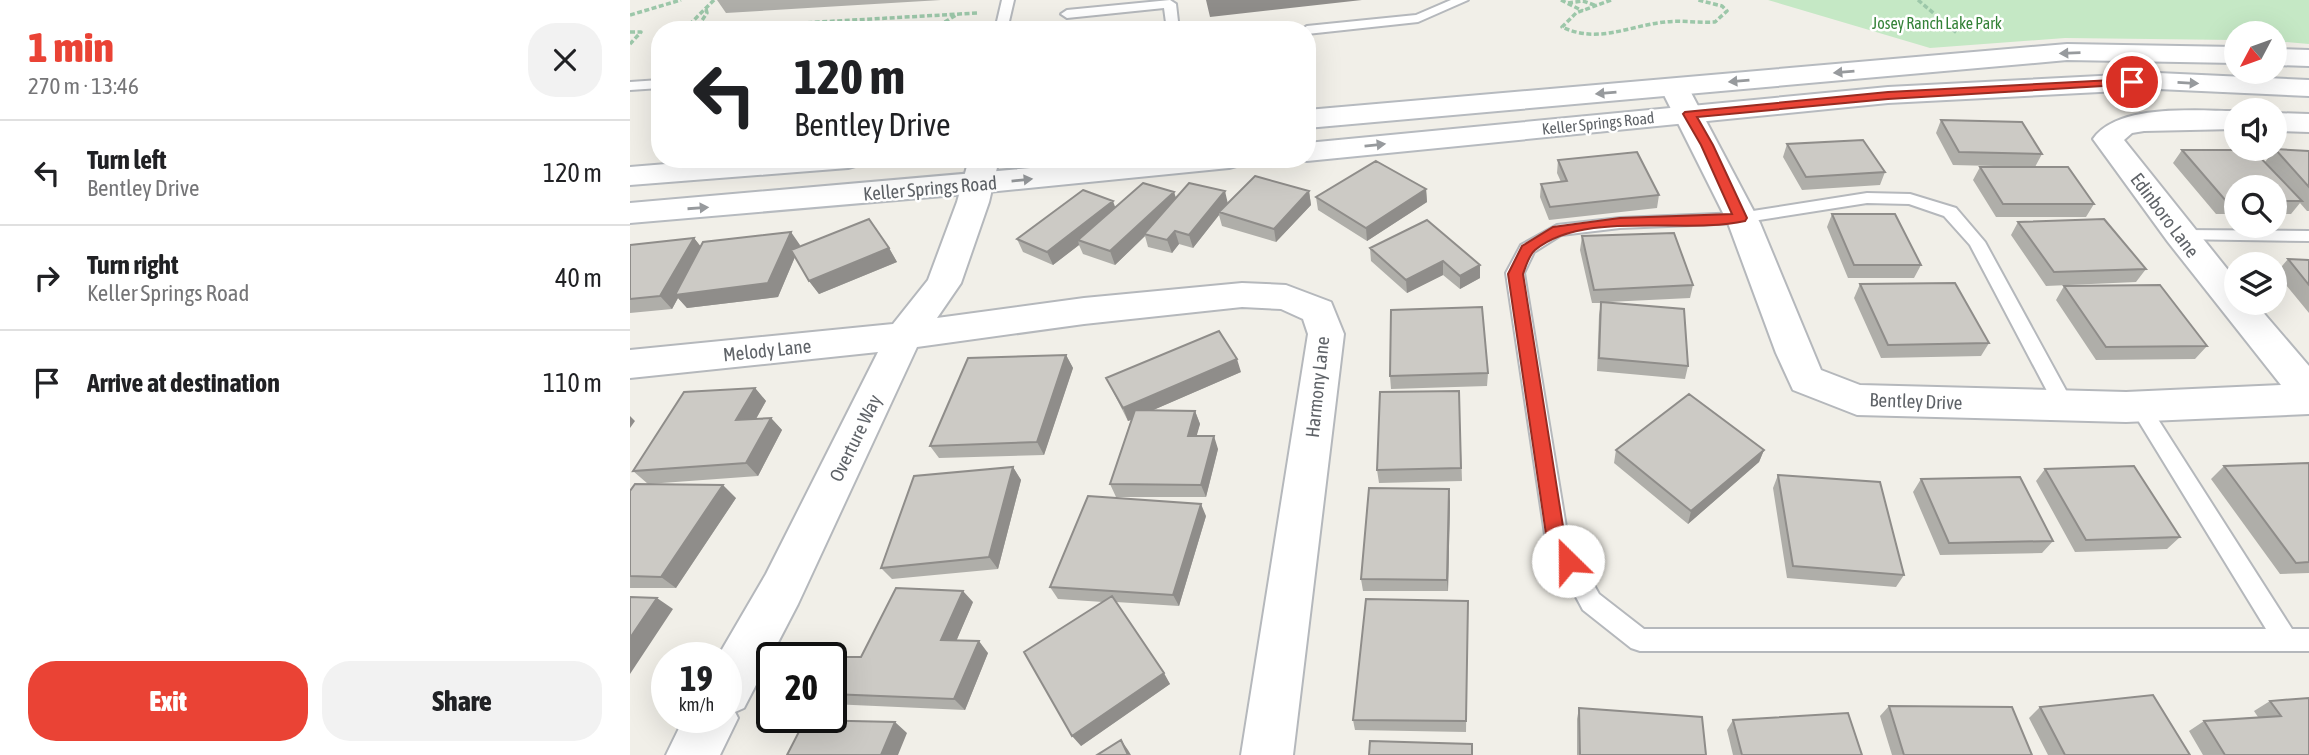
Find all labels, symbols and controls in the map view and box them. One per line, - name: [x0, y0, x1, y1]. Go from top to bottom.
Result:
- park label: Josey Ranch Lake Park: [1872, 14, 2002, 33]
- north arrow: [2224, 21, 2287, 84]
- map controls: [2224, 21, 2287, 315]
- text: 1 min: [28, 23, 114, 71]
- button: close: [528, 23, 602, 97]
- one-way arrow: [2059, 47, 2081, 58]
- text: 120 m: [794, 48, 905, 104]
- icon: left: [679, 49, 770, 140]
- pin: [2102, 52, 2162, 112]
- icon: arrive: [2113, 63, 2151, 101]
- one-way arrow: [1832, 67, 1854, 78]
- text: 270 m · 13:46: [28, 73, 139, 99]
- one-way arrow: [1728, 76, 1750, 87]
- one-way arrow: [2177, 77, 2199, 88]
- one-way arrow: [1595, 88, 1617, 99]
- button: sound: [2224, 98, 2287, 161]
- text: Bentley Drive: [794, 106, 950, 143]
- street label: Keller Springs Road: [1541, 108, 1655, 139]
- one-way arrow: [1364, 139, 1386, 150]
- text: Turn left: [87, 145, 167, 175]
- icon: left: [28, 154, 66, 192]
- text: 120 m: [543, 158, 602, 188]
- street label: Edinboro Lane: [2126, 169, 2204, 261]
- street label: Keller Springs Road: [862, 171, 998, 205]
- one-way arrow: [1012, 174, 1034, 185]
- text: Bentley Drive: [87, 175, 199, 201]
- button: search: [2224, 175, 2287, 238]
- one-way arrow: [687, 202, 709, 213]
- text: Turn right: [87, 250, 178, 280]
- button: layers: [2224, 252, 2287, 315]
- icon: right: [28, 259, 66, 297]
- text: 40 m: [555, 263, 602, 293]
- text: Keller Springs Road: [87, 280, 249, 306]
- street label: Melody Lane: [722, 334, 812, 366]
- street label: Harmony Lane: [1301, 335, 1333, 439]
- icon: arrive: [28, 364, 66, 402]
- text: Arrive at destination: [87, 368, 280, 398]
- text: 110 m: [543, 368, 602, 398]
- street label: Bentley Drive: [1869, 388, 1963, 414]
- street label: Overture Way: [824, 391, 886, 485]
- position arrow: [1531, 524, 1605, 598]
- speed limit sign: 20: [756, 642, 847, 733]
- text: 19: [680, 658, 713, 698]
- button: Exit: [28, 661, 308, 741]
- button: Share: [322, 661, 602, 741]
- text: km/h: [679, 694, 714, 715]

